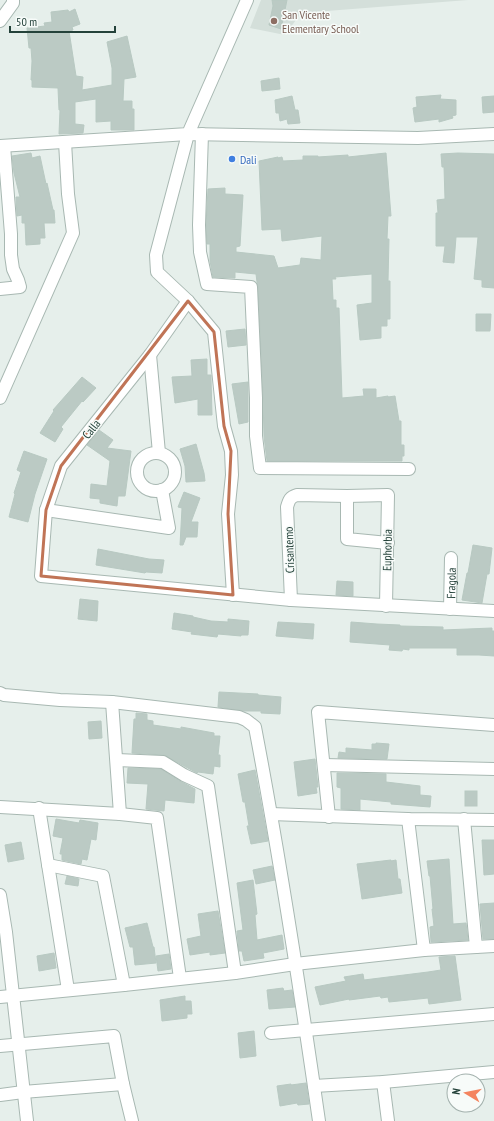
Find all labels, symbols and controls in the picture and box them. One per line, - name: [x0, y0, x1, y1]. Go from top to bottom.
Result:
- place label: San Vicente Elementary School: [282, 7, 359, 36]
- scale bar: [10, 8, 115, 34]
- text: 50 m: [16, 14, 37, 29]
- marker: San Vicente Elementary School: [269, 16, 279, 26]
- place label: Dali: [240, 152, 257, 167]
- marker: Dali: [227, 154, 237, 164]
- street label: Calla: [79, 416, 103, 442]
- street label: Crisantemo: [281, 526, 297, 574]
- street label: Euphorbia: [379, 529, 395, 571]
- street label: Fragola: [443, 567, 458, 599]
- north arrow: [446, 1073, 486, 1113]
- text: N: [449, 1087, 464, 1095]

